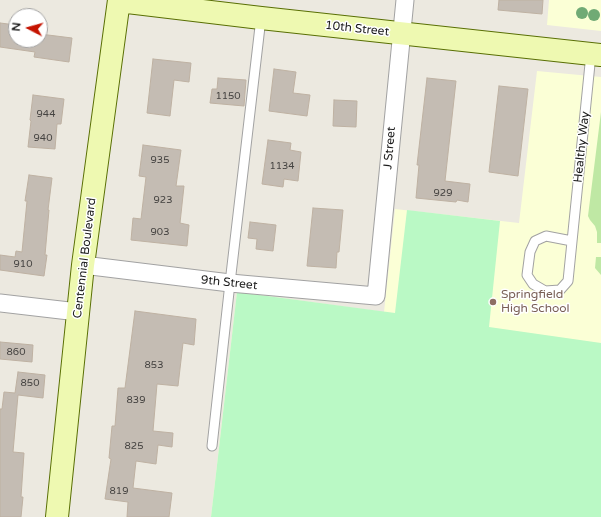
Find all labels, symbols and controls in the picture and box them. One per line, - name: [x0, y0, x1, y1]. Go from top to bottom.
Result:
- north arrow: [8, 8, 48, 48]
- street label: 10th Street: [324, 18, 390, 40]
- text: N: [10, 22, 23, 32]
- house number: 1150: [215, 90, 241, 102]
- house number: 944: [37, 108, 55, 120]
- street label: Healthy Way: [571, 111, 593, 183]
- street label: J Street: [381, 126, 399, 170]
- house number: 940: [34, 132, 52, 144]
- house number: 935: [151, 154, 169, 166]
- house number: 1134: [269, 160, 295, 172]
- house number: 929: [434, 187, 452, 199]
- house number: 923: [154, 194, 172, 206]
- street label: Centennial Boulevard: [70, 197, 100, 319]
- house number: 903: [151, 226, 169, 238]
- house number: 910: [14, 258, 32, 270]
- street label: 9th Street: [200, 273, 258, 293]
- place label: Springfield High School: [501, 288, 570, 316]
- marker: Springfield High School: [488, 297, 498, 307]
- house number: 860: [7, 346, 25, 358]
- house number: 853: [145, 359, 163, 371]
- house number: 850: [21, 377, 39, 389]
- house number: 839: [127, 394, 145, 406]
- house number: 825: [125, 440, 143, 452]
- house number: 819: [110, 485, 128, 497]

